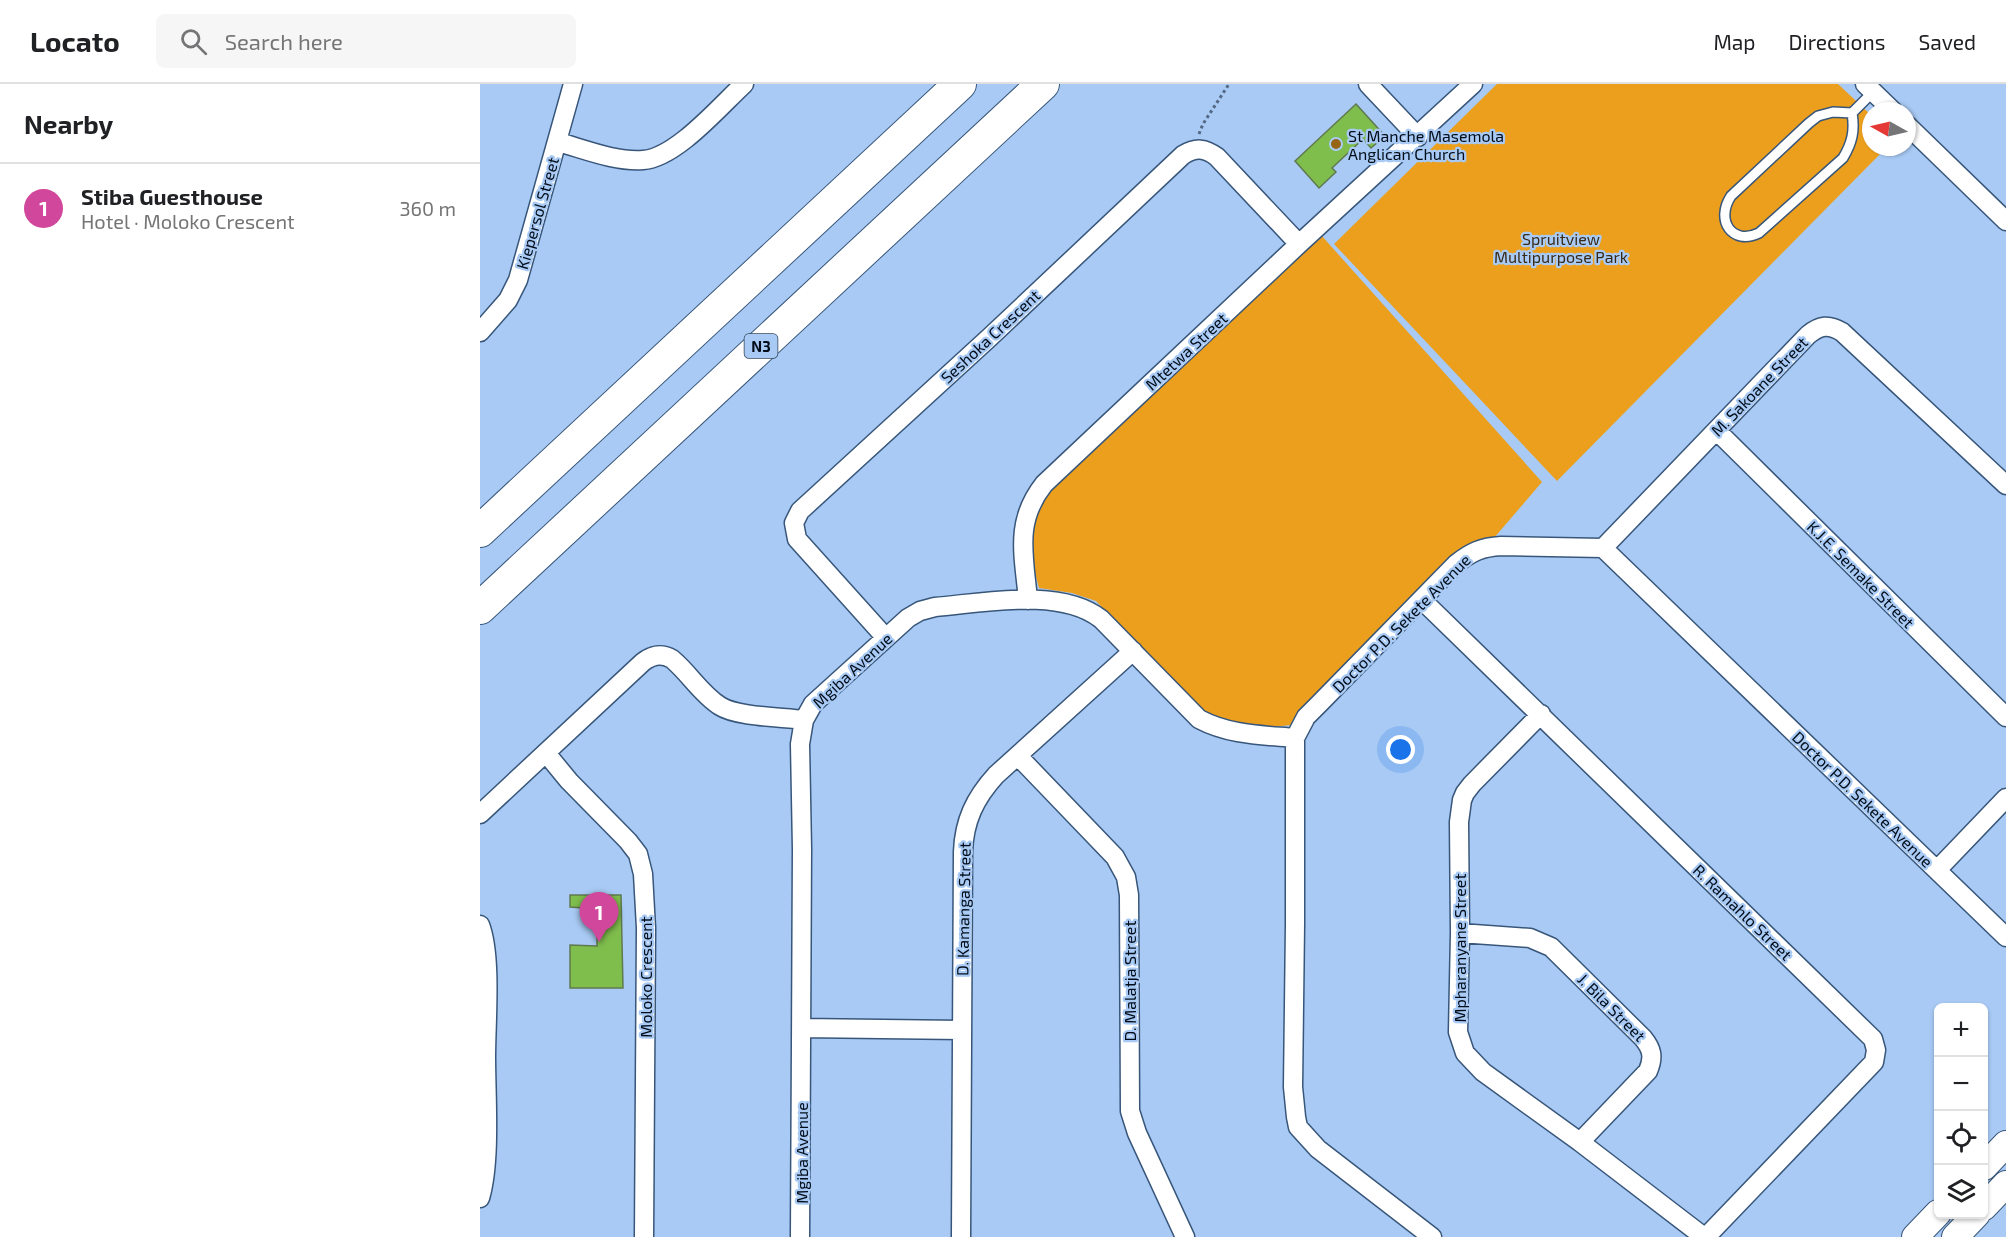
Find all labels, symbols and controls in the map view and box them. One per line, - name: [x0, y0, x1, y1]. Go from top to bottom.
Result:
- search box: [156, 14, 576, 68]
- text: Locato: [30, 24, 120, 58]
- icon: search: [177, 25, 210, 58]
- text: Search here: [225, 28, 343, 54]
- text: Map: [1713, 29, 1756, 54]
- text: Directions: [1789, 29, 1885, 54]
- text: Saved: [1918, 29, 1976, 54]
- north arrow: [1862, 102, 1916, 156]
- text: Nearby: [24, 108, 113, 139]
- place label: St Manche Masemola Anglican Church: [1348, 126, 1504, 163]
- marker: St Manche Masemola Anglican Church: [1329, 137, 1343, 151]
- street label: Kiepersol Street: [512, 155, 562, 271]
- text: Stiba Guesthouse: [81, 183, 263, 209]
- text: 1: [39, 196, 48, 220]
- text: 360 m: [399, 196, 456, 220]
- text: Hotel · Moloko Crescent: [81, 209, 295, 233]
- park label: Spruitview Multipurpose Park: [1494, 229, 1628, 266]
- street label: Seshoka Crescent: [937, 285, 1043, 387]
- street label: Mtetwa Street: [1141, 308, 1231, 394]
- street label: M. Sakoane Street: [1707, 332, 1811, 440]
- road number: N3: [744, 334, 778, 358]
- street label: K.J.E. Semake Street: [1804, 517, 1918, 631]
- street label: Doctor P.D. Sekete Avenue: [1328, 550, 1474, 696]
- street label: Mgiba Avenue: [808, 628, 896, 712]
- street label: Doctor P.D. Sekete Avenue: [1789, 727, 1937, 871]
- your location: [1386, 735, 1415, 764]
- street label: D. Kamanga Street: [952, 842, 974, 976]
- street label: R. Ramahlo Street: [1690, 860, 1796, 964]
- street label: Mpharanyane Street: [1450, 874, 1469, 1022]
- pin: 1: [580, 892, 618, 942]
- street label: Moloko Crescent: [636, 916, 655, 1038]
- street label: D. Malatja Street: [1120, 920, 1140, 1042]
- street label: J. Bila Street: [1574, 969, 1650, 1045]
- map controls: [1934, 1003, 1988, 1219]
- button: +: [1934, 1003, 1988, 1057]
- button: −: [1934, 1057, 1988, 1111]
- street label: Mgiba Avenue: [792, 1102, 811, 1204]
- button: locate: [1934, 1111, 1988, 1165]
- button: layers: [1934, 1165, 1988, 1219]

